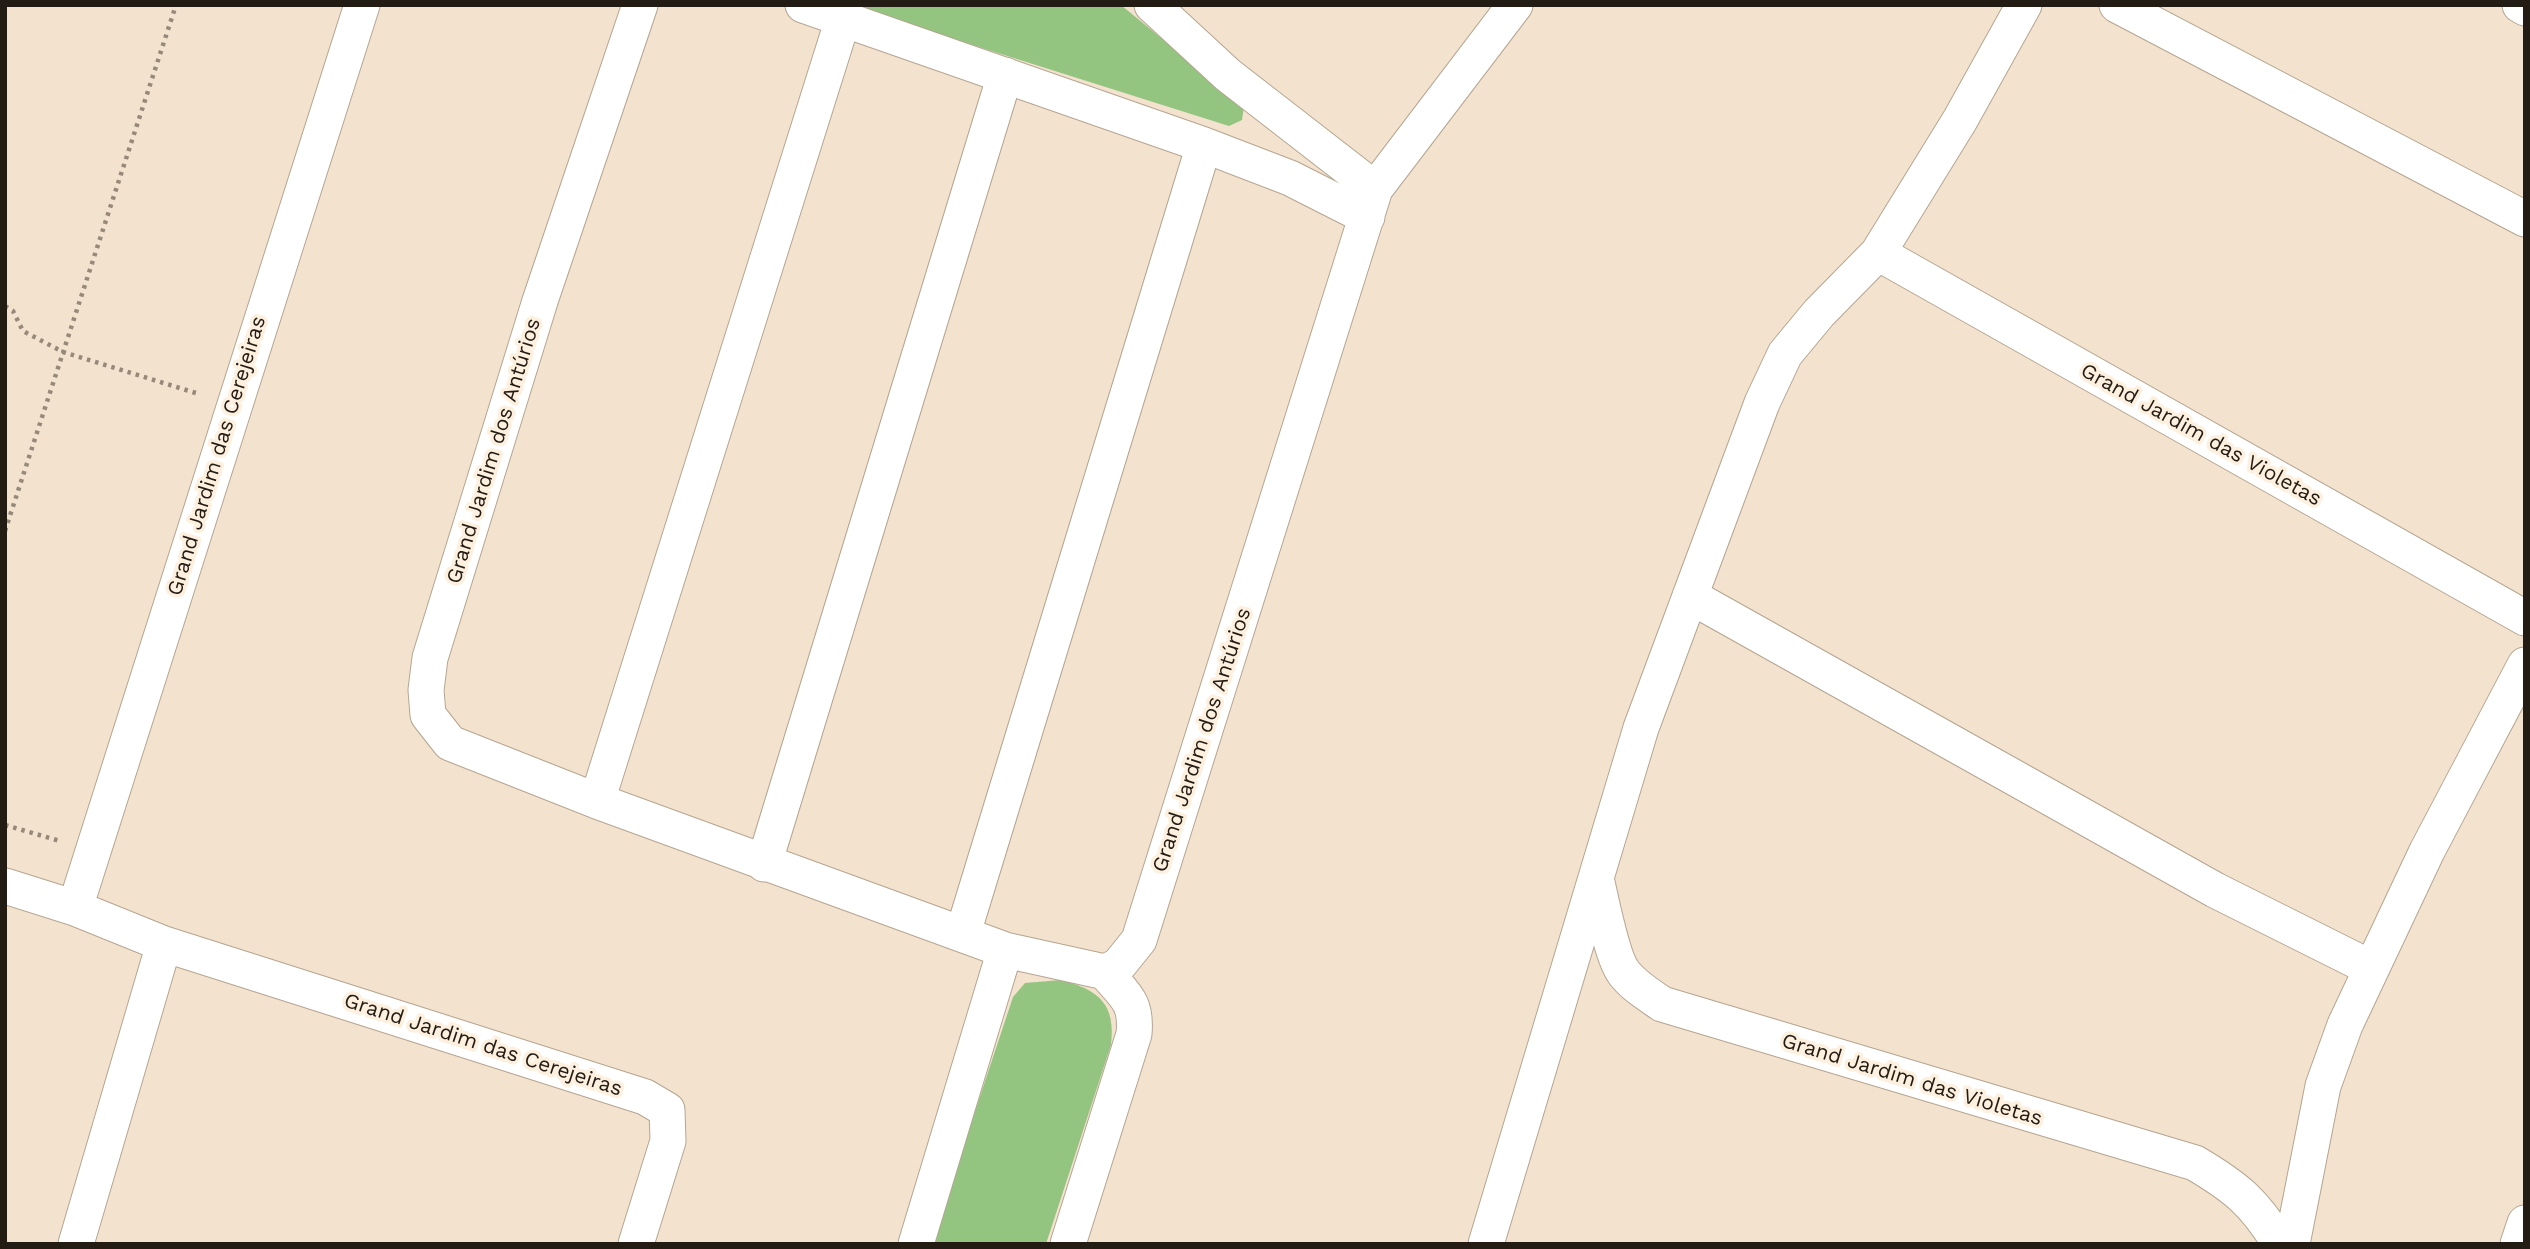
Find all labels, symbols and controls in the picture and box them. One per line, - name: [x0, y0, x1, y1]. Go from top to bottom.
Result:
- street label: Grand Jardim das Cerejeiras: [162, 313, 272, 599]
- street label: Grand Jardim dos Antúrios: [442, 315, 546, 587]
- street label: Grand Jardim das Violetas: [2076, 358, 2326, 512]
- street label: Grand Jardim dos Antúrios: [1147, 605, 1257, 875]
- street label: Grand Jardim das Cerejeiras: [341, 988, 625, 1102]
- street label: Grand Jardim das Violetas: [1779, 1028, 2045, 1132]

